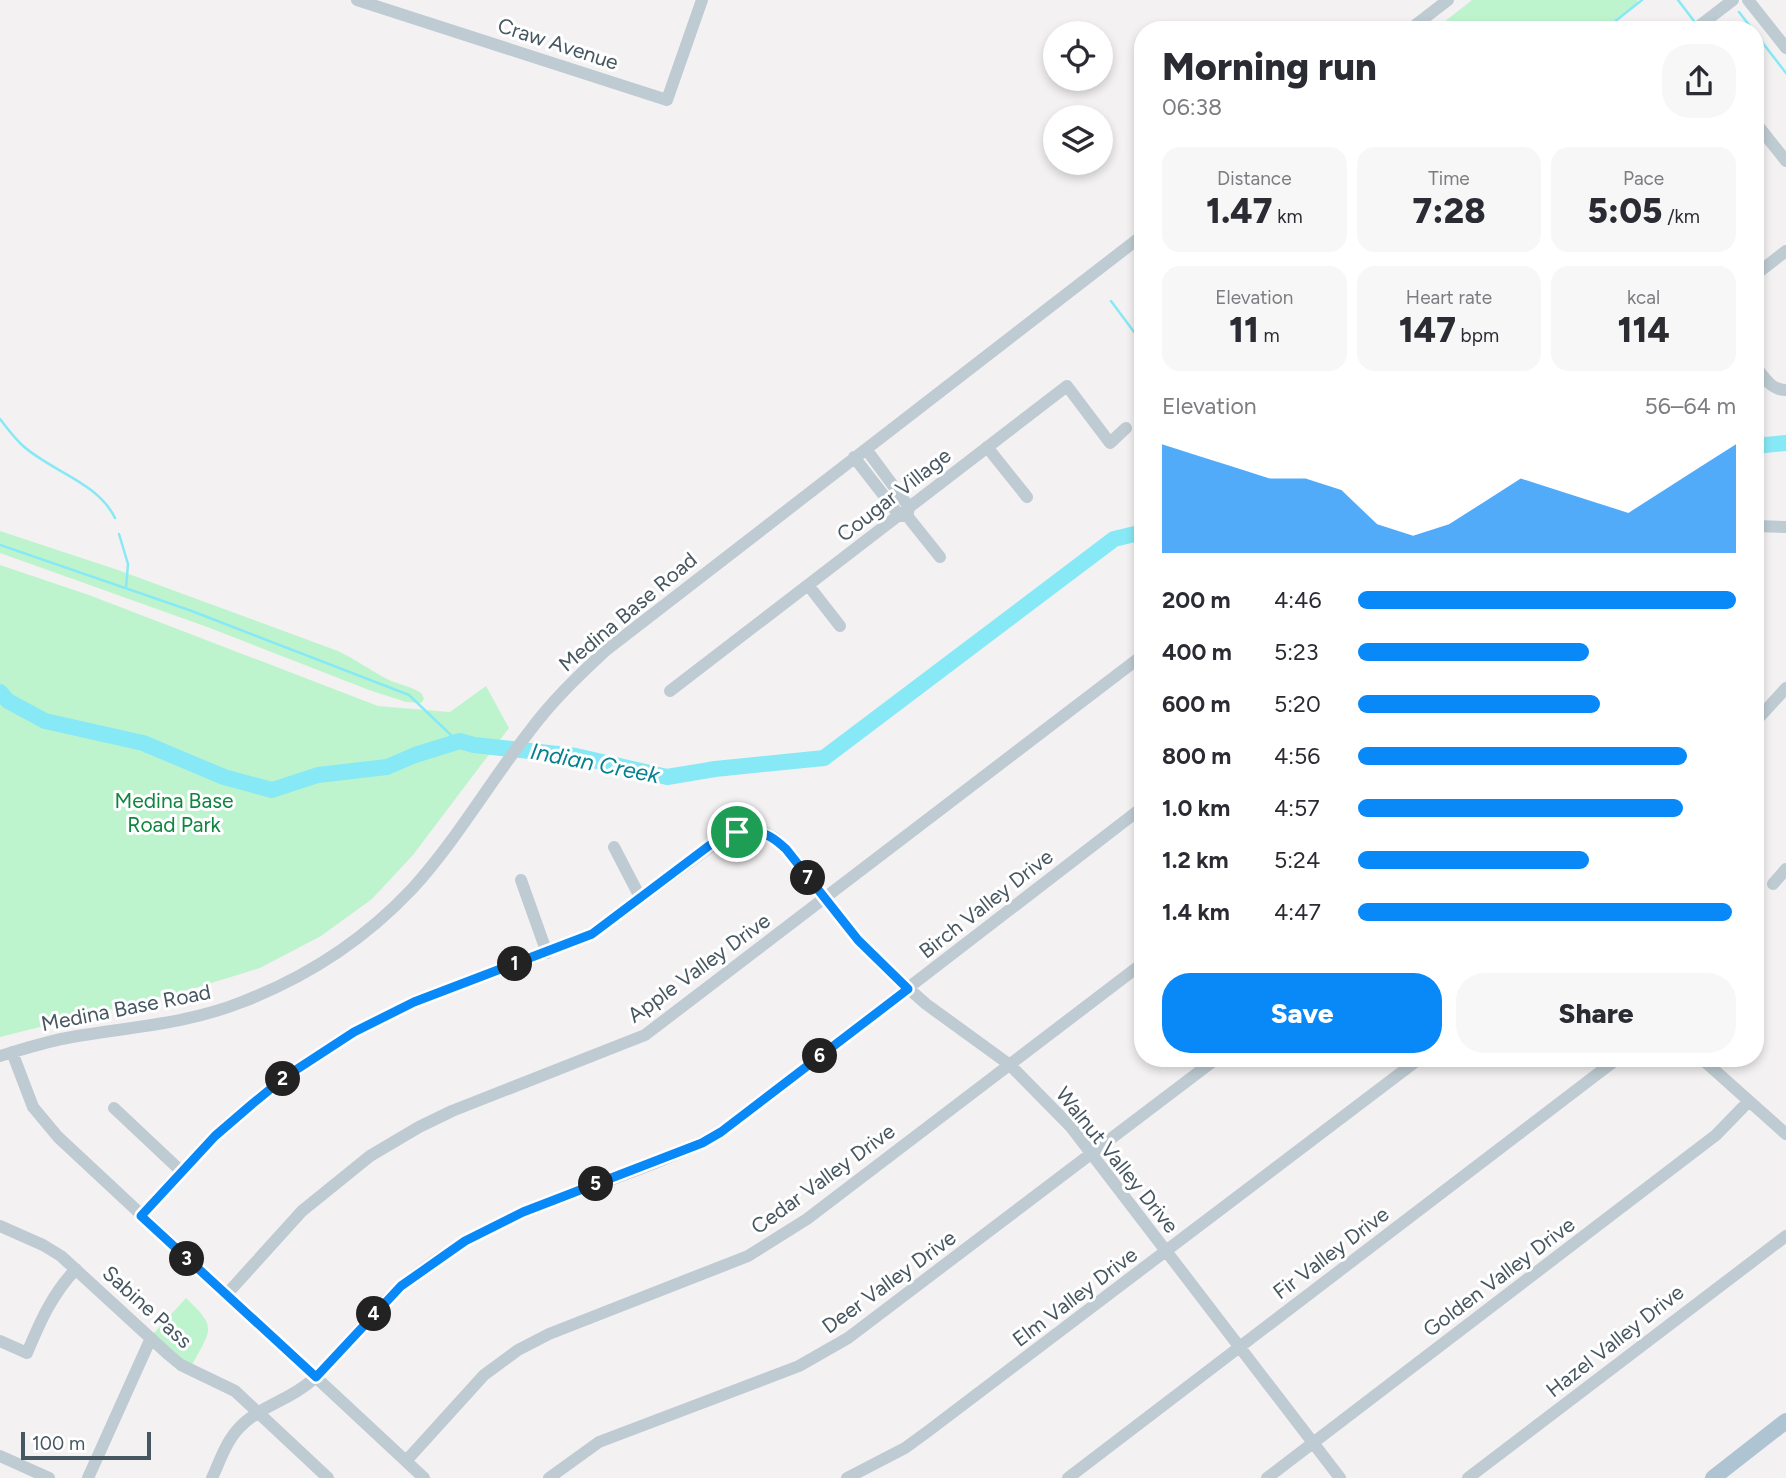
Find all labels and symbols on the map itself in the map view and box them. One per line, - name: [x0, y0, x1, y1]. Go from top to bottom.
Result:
- street label: Craw Avenue: [495, 12, 622, 75]
- street label: Cougar Village: [832, 442, 956, 547]
- street label: Medina Base Road: [554, 547, 702, 677]
- water label: Indian Creek: [528, 737, 663, 789]
- park label: Medina Base Road Park: [115, 788, 233, 837]
- pin: [707, 802, 767, 862]
- street label: Birch Valley Drive: [914, 844, 1058, 964]
- pin: 7: [790, 860, 826, 896]
- street label: Apple Valley Drive: [623, 908, 775, 1028]
- pin: 1: [498, 946, 532, 982]
- street label: Medina Base Road: [39, 979, 213, 1036]
- pin: 6: [802, 1038, 838, 1074]
- pin: 2: [266, 1062, 300, 1096]
- street label: Walnut Valley Drive: [1051, 1082, 1184, 1238]
- street label: Cedar Valley Drive: [746, 1118, 899, 1239]
- pin: 5: [578, 1166, 614, 1202]
- street label: Fir Valley Drive: [1268, 1201, 1393, 1304]
- street label: Golden Valley Drive: [1418, 1212, 1579, 1342]
- street label: Deer Valley Drive: [817, 1225, 960, 1339]
- pin: 3: [170, 1242, 204, 1276]
- street label: Elm Valley Drive: [1007, 1242, 1142, 1352]
- street label: Sabine Pass: [98, 1260, 197, 1353]
- street label: Hazel Valley Drive: [1541, 1279, 1688, 1402]
- pin: 4: [356, 1296, 392, 1332]
- scale bar: [21, 1429, 150, 1461]

